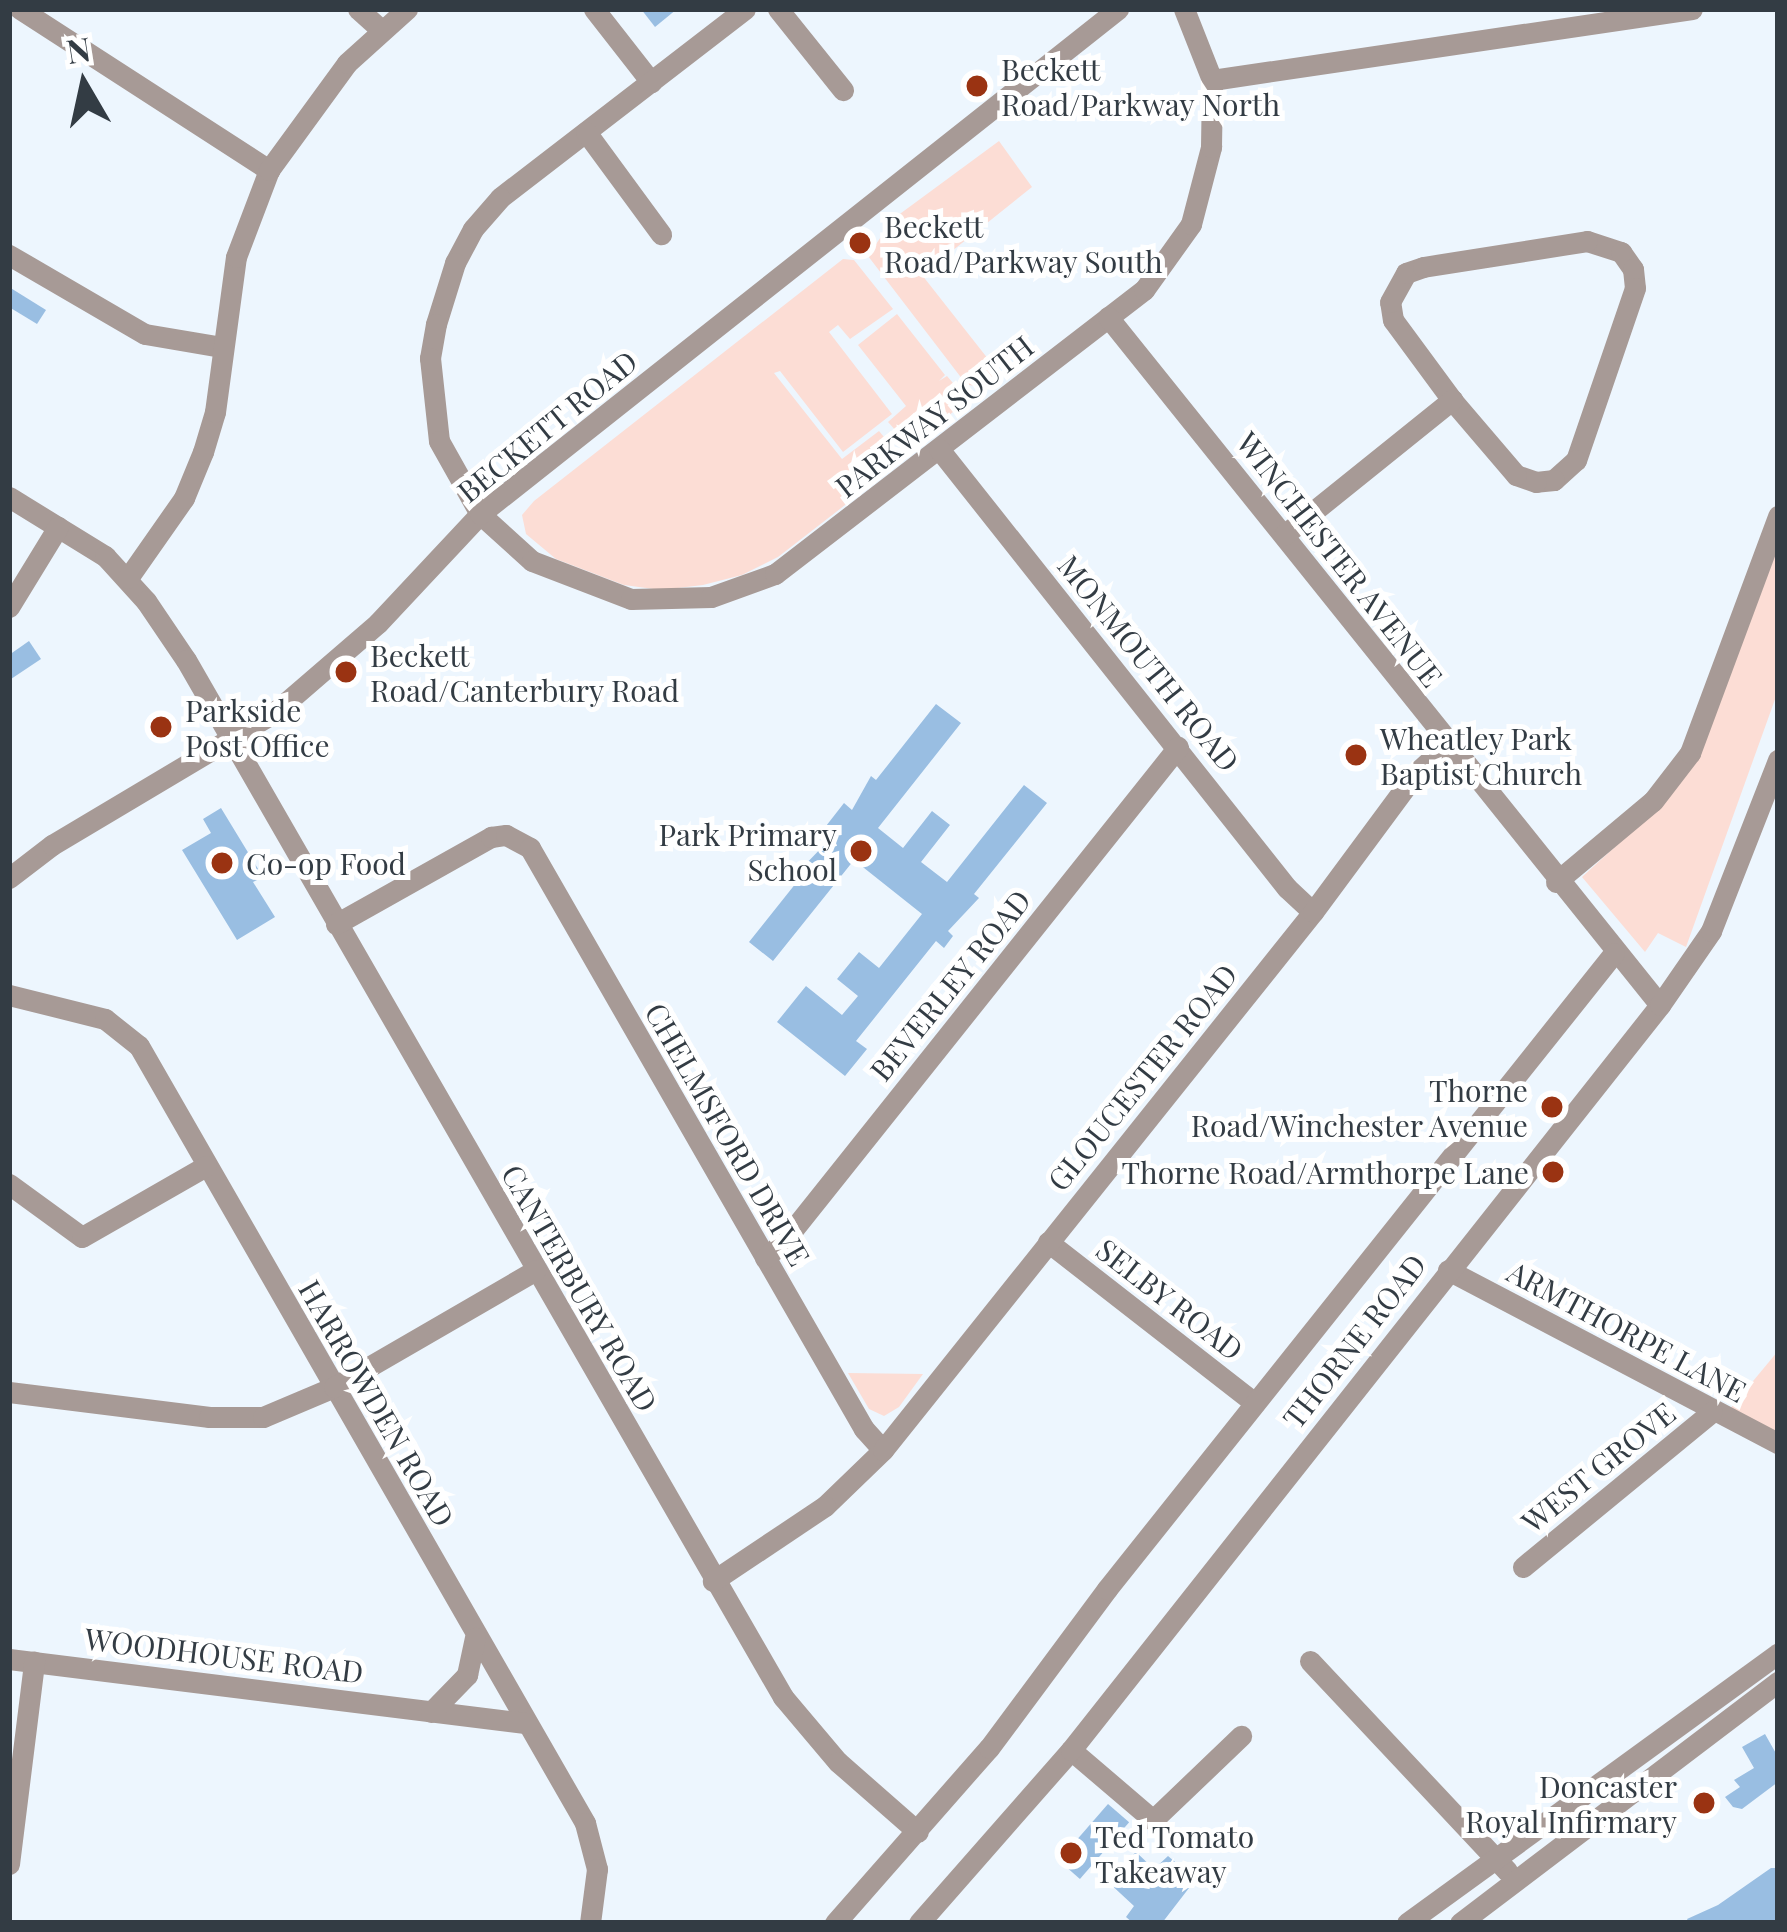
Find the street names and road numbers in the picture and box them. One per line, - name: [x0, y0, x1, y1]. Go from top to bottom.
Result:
- street label: PARKWAY SOUTH: [828, 327, 1040, 505]
- street label: BECKETT ROAD: [450, 342, 644, 510]
- street label: WINCHESTER AVENUE: [1229, 424, 1451, 694]
- street label: MONMOUTH ROAD: [1051, 548, 1247, 778]
- street label: BEVERLEY ROAD: [862, 882, 1038, 1088]
- street label: GLOUCESTER ROAD: [1040, 956, 1244, 1198]
- street label: CHELMSFORD DRIVE: [638, 996, 818, 1272]
- street label: CANTERBURY ROAD: [494, 1158, 666, 1418]
- street label: SELBY ROAD: [1089, 1230, 1251, 1368]
- street label: THORNE ROAD: [1275, 1247, 1433, 1435]
- street label: ARMTHORPE LANE: [1502, 1253, 1752, 1409]
- street label: HARROWDEN ROAD: [292, 1273, 462, 1533]
- street label: WEST GROVE: [1514, 1394, 1682, 1540]
- street label: WOODHOUSE ROAD: [83, 1620, 365, 1690]

